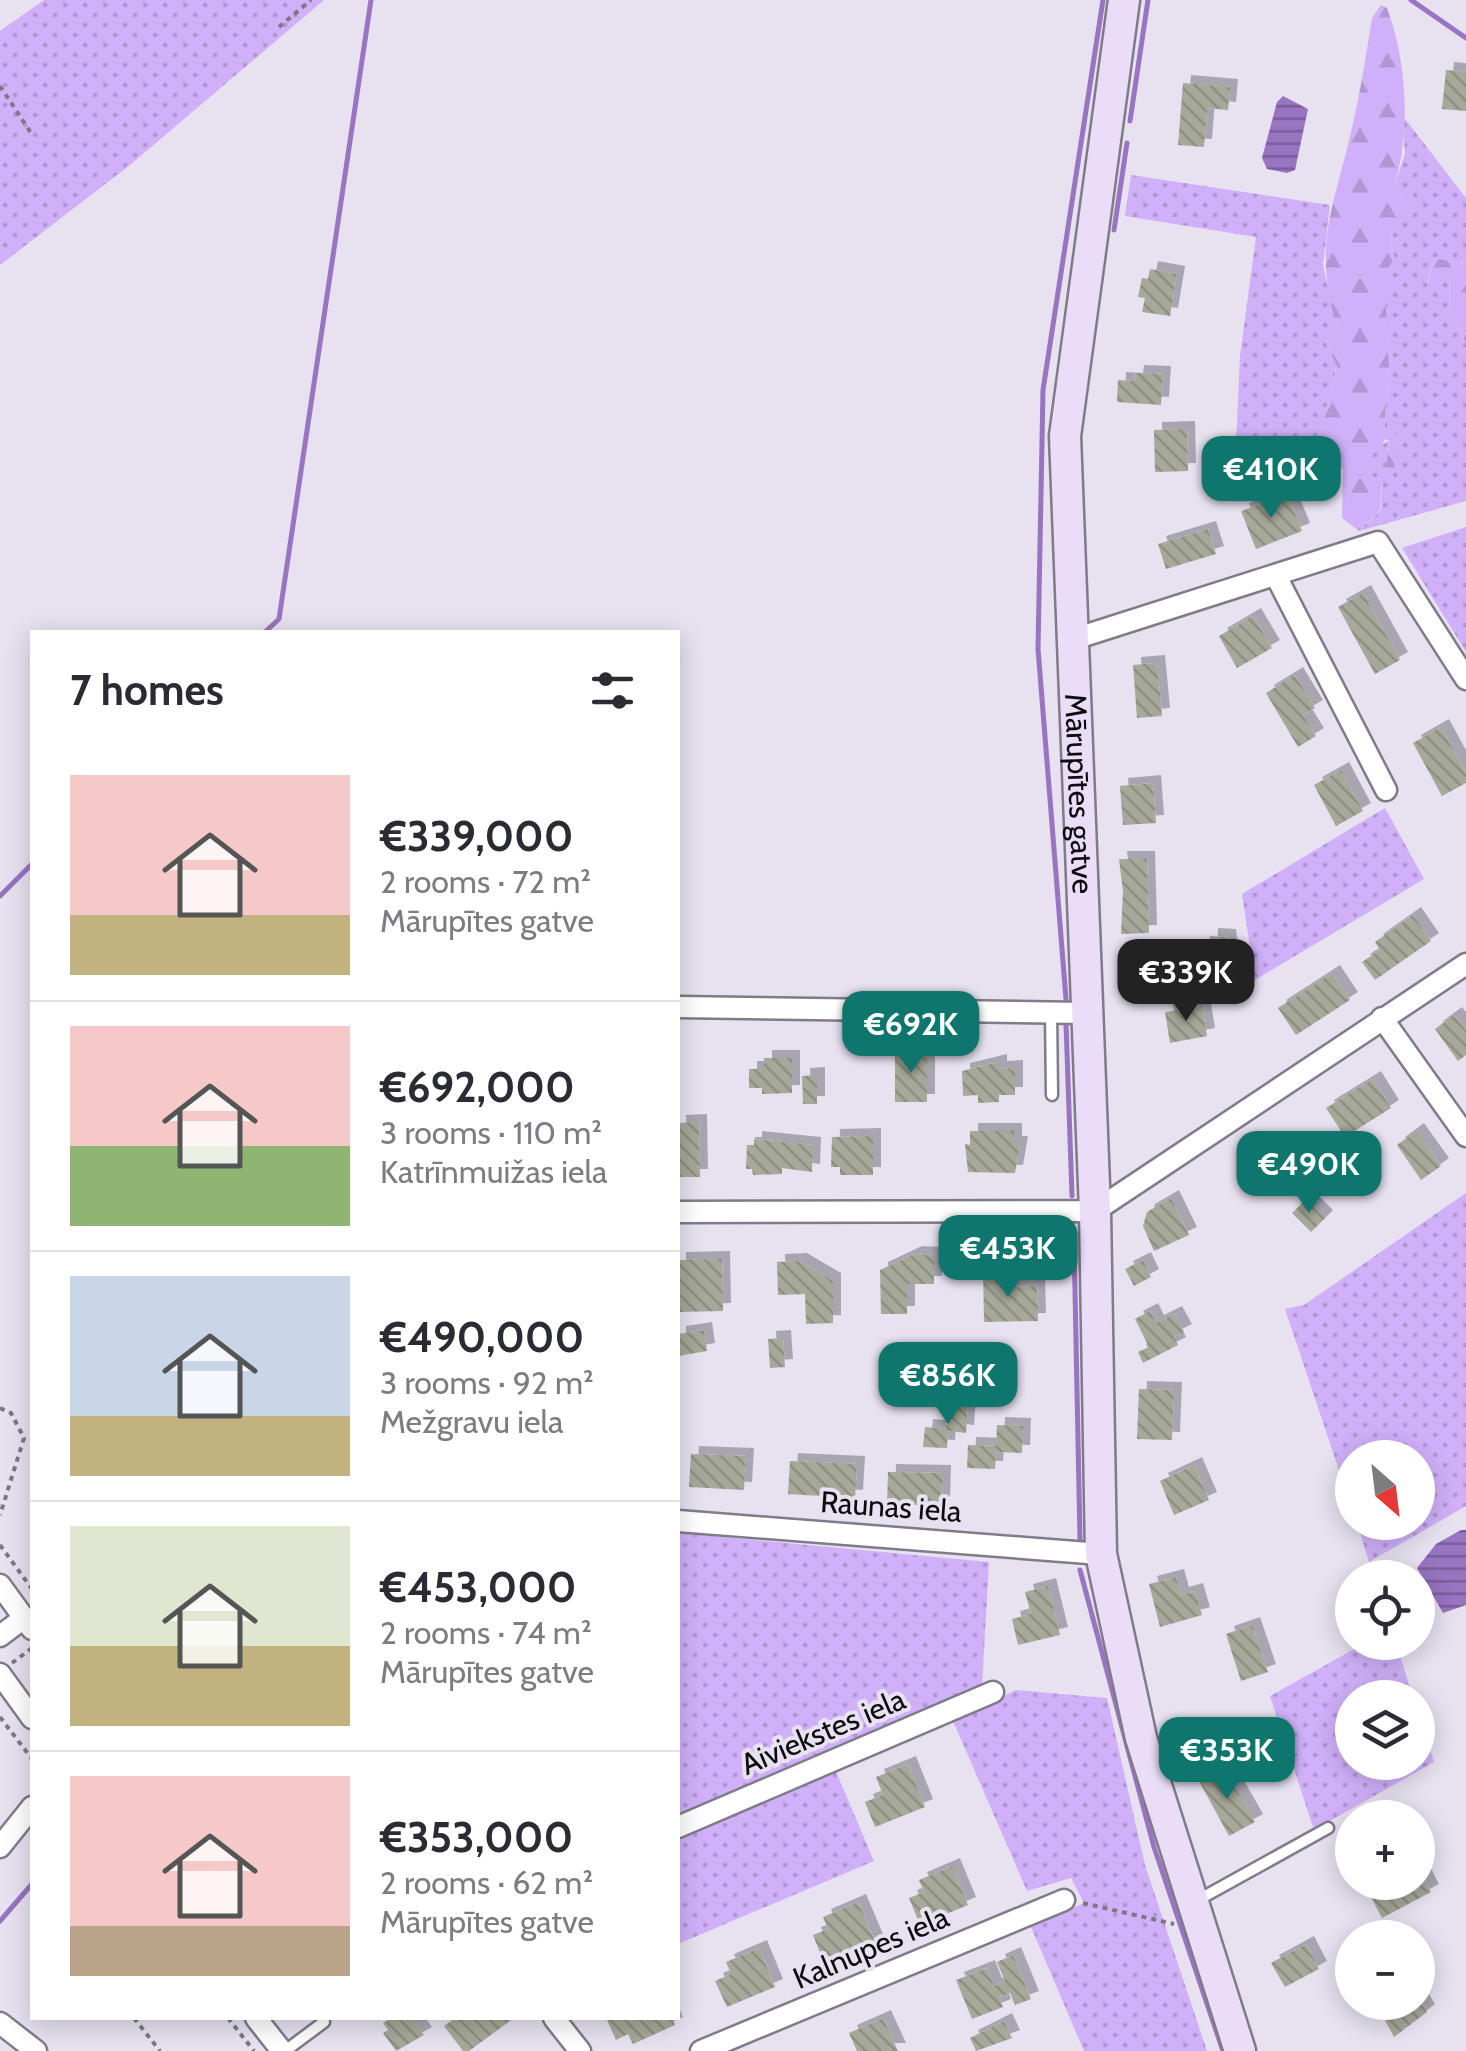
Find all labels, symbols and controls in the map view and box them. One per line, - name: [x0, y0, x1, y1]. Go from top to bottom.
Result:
- pin: €410K: [1201, 436, 1341, 521]
- text: €410K: [1224, 449, 1318, 488]
- icon: filters: [585, 663, 640, 718]
- text: 7 homes: [70, 664, 224, 716]
- street label: Mārupītes gatve: [1057, 693, 1102, 895]
- text: €339,000: [380, 810, 573, 862]
- icon: home: [150, 815, 270, 935]
- text: 2 rooms · 72 m²: [380, 862, 591, 901]
- text: Mārupītes gatve: [380, 901, 594, 940]
- pin: €339K: [1116, 939, 1256, 1024]
- text: €339K: [1139, 952, 1233, 991]
- pin: €692K: [841, 991, 981, 1076]
- text: €692K: [864, 1004, 958, 1043]
- text: €692,000: [380, 1061, 575, 1113]
- icon: home: [150, 1066, 270, 1186]
- text: 3 rooms · 110 m²: [380, 1113, 602, 1152]
- pin: €490K: [1239, 1131, 1379, 1216]
- text: €490K: [1258, 1144, 1360, 1183]
- text: Katrīnmuižas iela: [380, 1152, 607, 1191]
- pin: €453K: [938, 1215, 1078, 1300]
- text: €453K: [961, 1228, 1055, 1267]
- text: €490,000: [380, 1311, 584, 1363]
- icon: home: [150, 1316, 270, 1436]
- pin: €856K: [878, 1342, 1018, 1427]
- text: €856K: [900, 1355, 996, 1394]
- text: 3 rooms · 92 m²: [380, 1363, 594, 1402]
- text: Mežgravu iela: [380, 1402, 563, 1441]
- north arrow: [1335, 1440, 1435, 1540]
- map controls: [1335, 1440, 1435, 2020]
- street label: Raunas iela: [819, 1483, 964, 1530]
- button: locate: [1335, 1560, 1435, 1660]
- text: €453,000: [380, 1561, 577, 1613]
- icon: home: [150, 1566, 270, 1686]
- text: 2 rooms · 74 m²: [380, 1613, 592, 1652]
- text: Mārupītes gatve: [380, 1652, 594, 1691]
- street label: Aiviekstes iela: [735, 1680, 911, 1783]
- button: layers: [1335, 1680, 1435, 1780]
- pin: €353K: [1157, 1717, 1297, 1802]
- text: €353K: [1181, 1730, 1273, 1769]
- button: +: [1335, 1800, 1435, 1900]
- text: €353,000: [380, 1811, 573, 1863]
- icon: home: [150, 1816, 270, 1936]
- text: 2 rooms · 62 m²: [380, 1863, 593, 1902]
- street label: Kalnupes iela: [787, 1898, 955, 1997]
- text: Mārupītes gatve: [380, 1902, 594, 1941]
- button: −: [1335, 1920, 1435, 2020]

